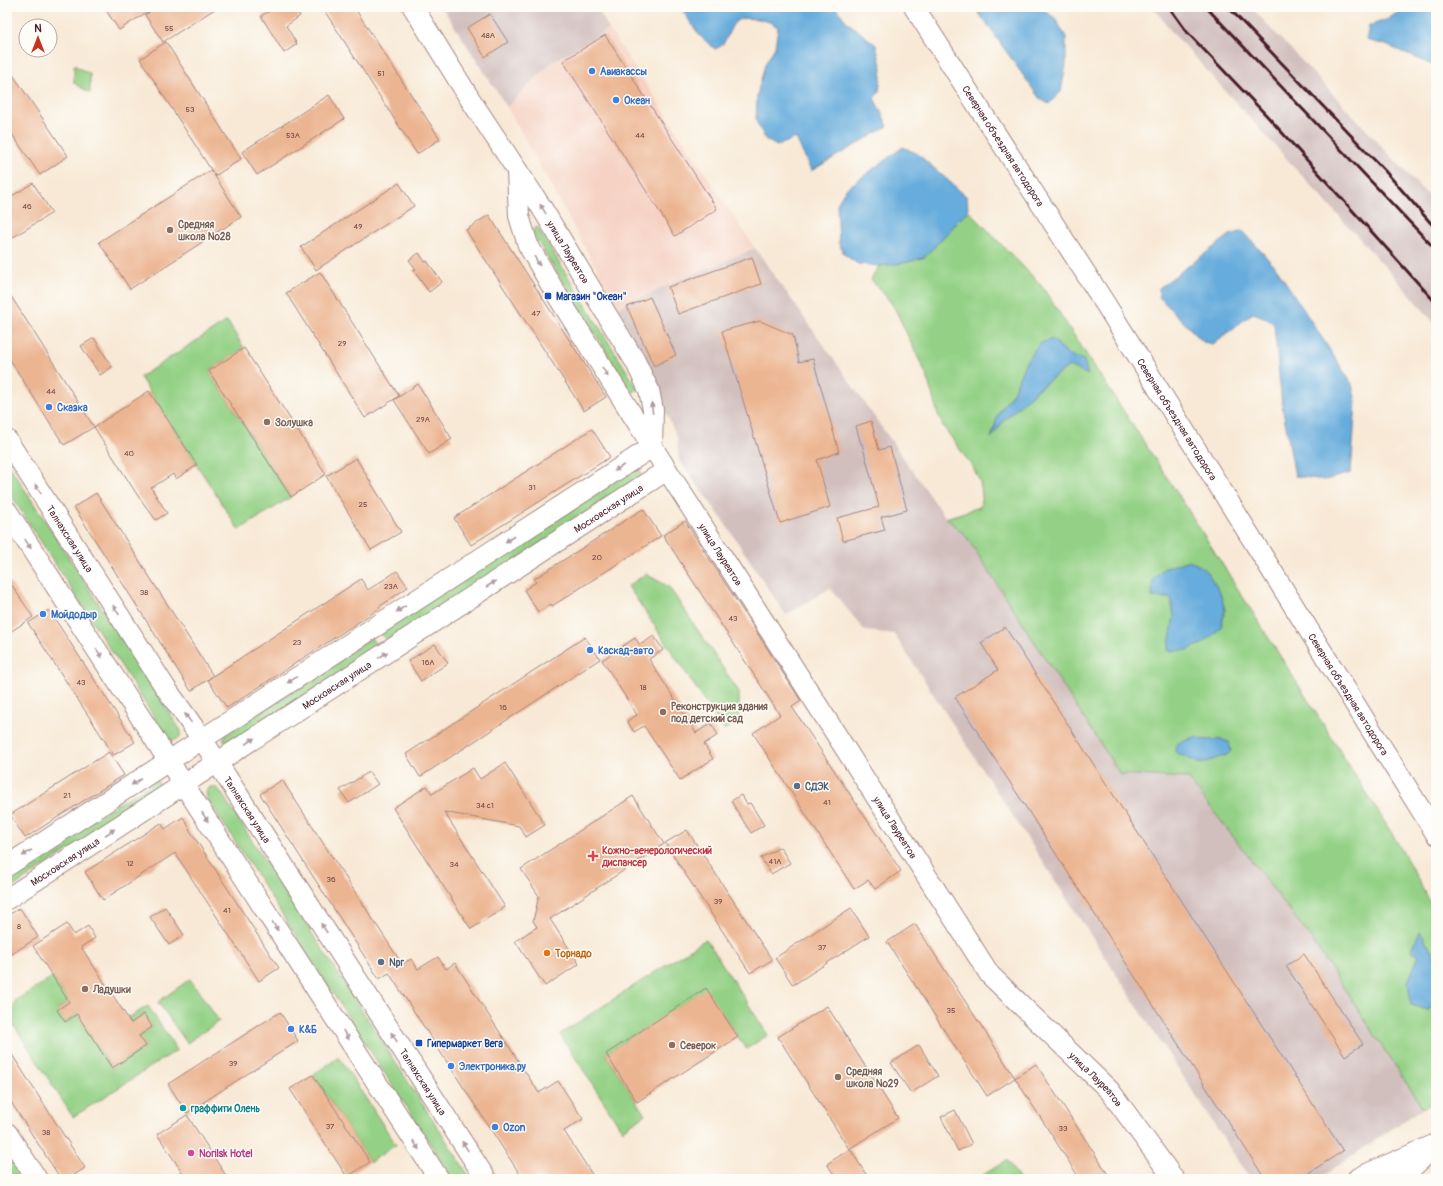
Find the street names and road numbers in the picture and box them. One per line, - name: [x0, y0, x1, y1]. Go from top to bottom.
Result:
- street label: Северная объездная автодорога: [959, 84, 1046, 209]
- street label: улица Лауреатов: [543, 218, 591, 286]
- street label: Северная объездная автодорога: [1134, 356, 1219, 483]
- street label: Московская улица: [572, 482, 646, 536]
- street label: Талнахская улица: [43, 503, 95, 575]
- street label: улица Лауреатов: [695, 521, 744, 588]
- street label: Северная объездная автодорога: [1305, 631, 1391, 758]
- street label: Московская улица: [300, 659, 374, 712]
- street label: Талнахская улица: [221, 775, 273, 846]
- street label: улица Лауреатов: [870, 794, 919, 861]
- street label: Московская улица: [29, 835, 102, 889]
- street label: Талнахская улица: [397, 1047, 448, 1118]
- street label: улица Лауреатов: [1066, 1049, 1124, 1109]

